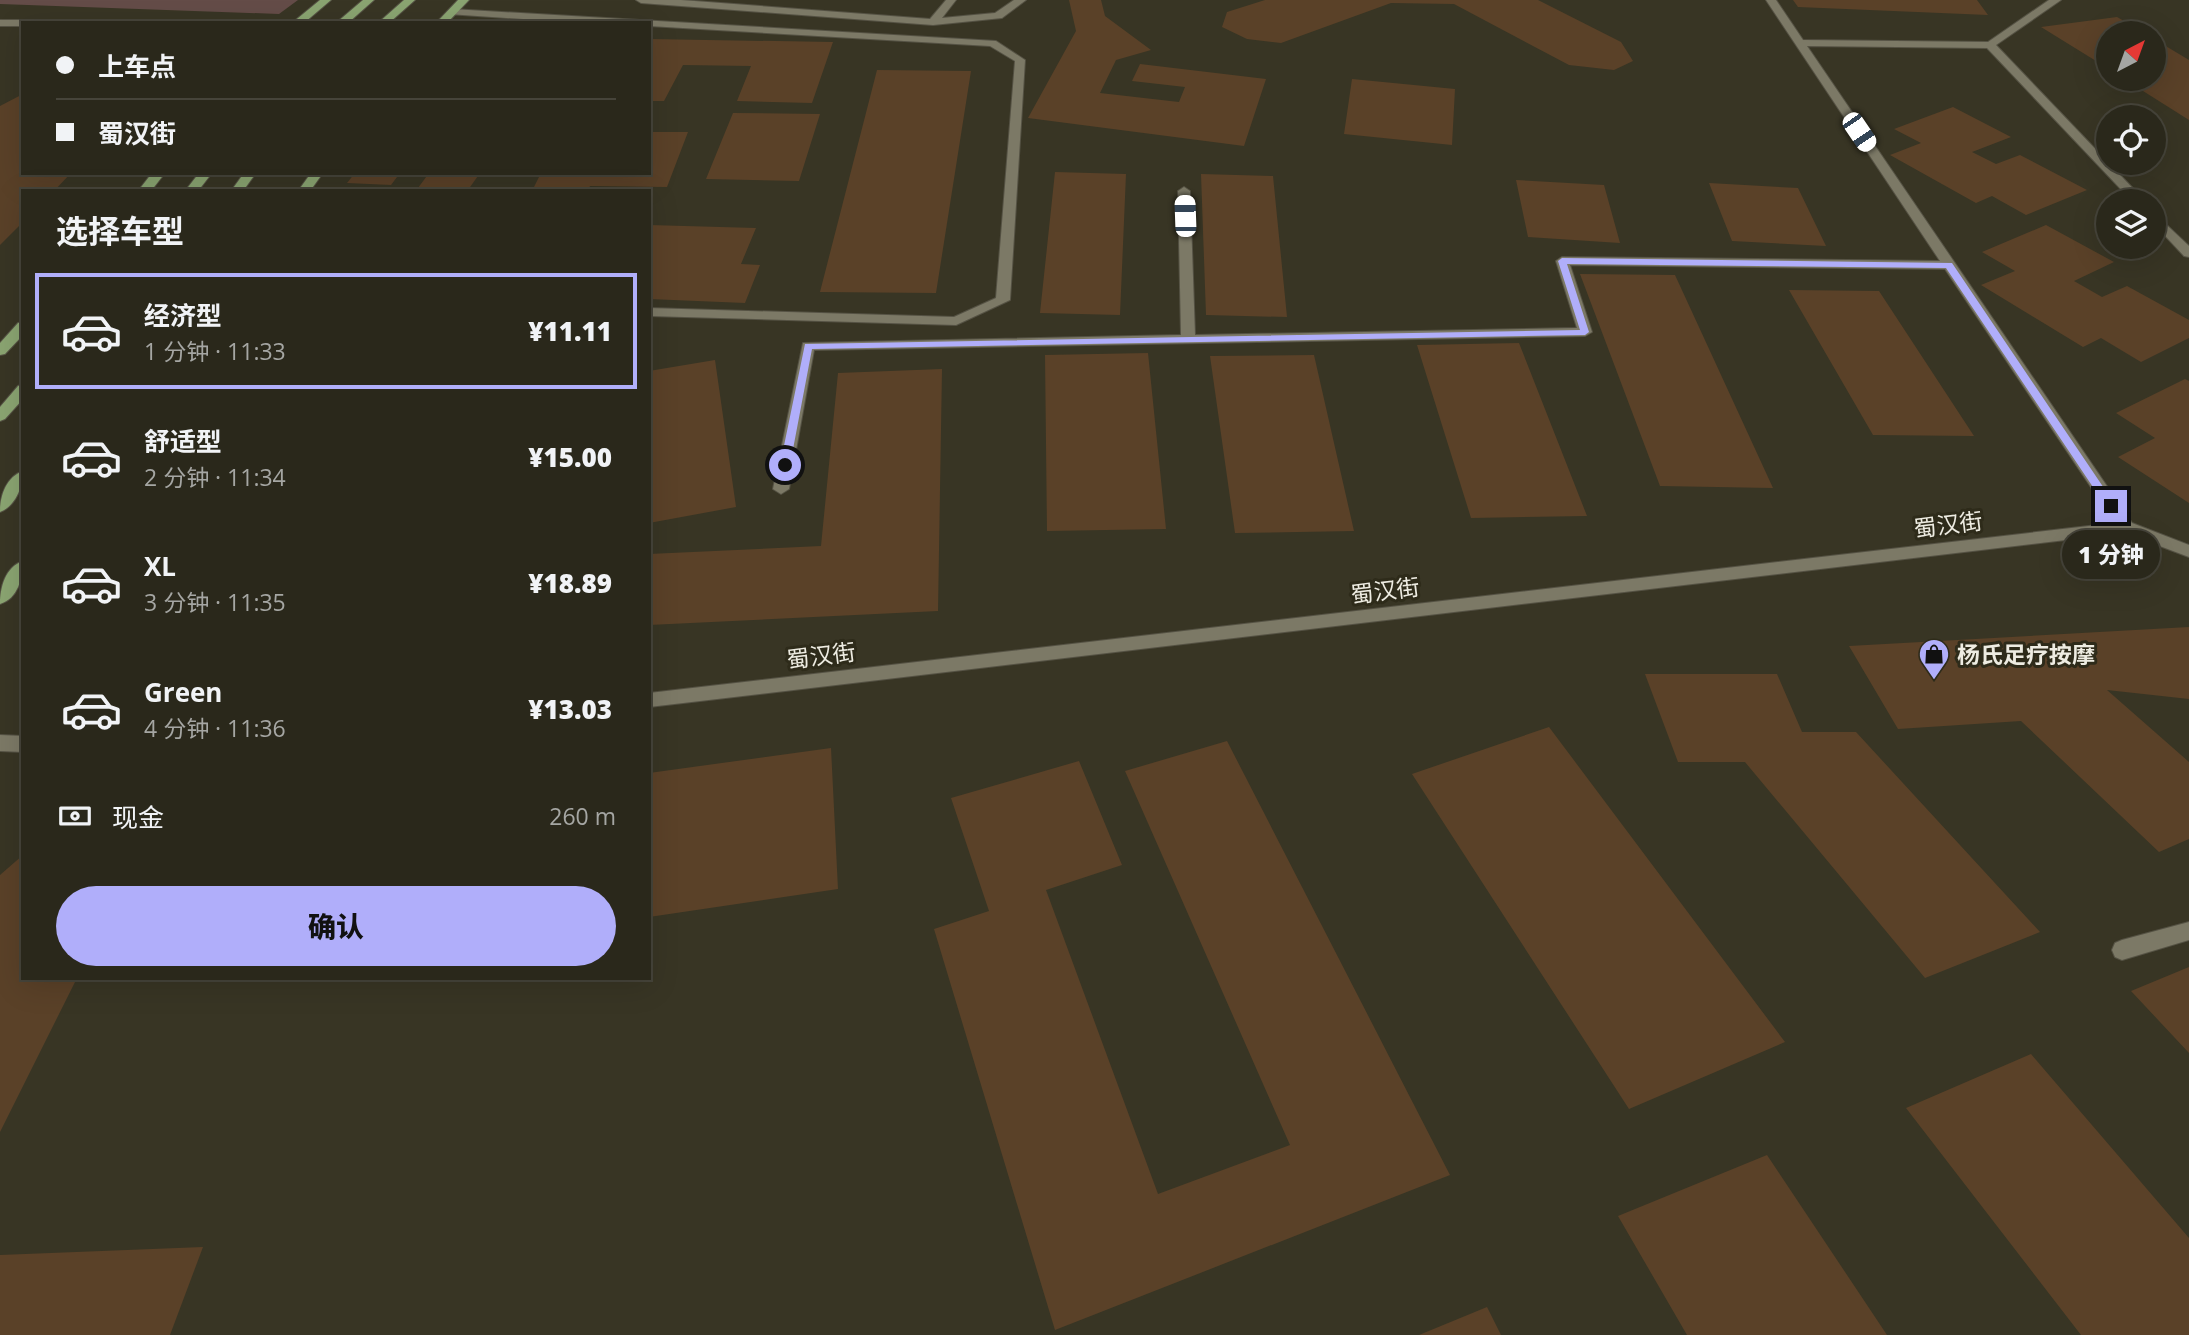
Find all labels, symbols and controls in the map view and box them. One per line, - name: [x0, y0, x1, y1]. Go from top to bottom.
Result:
- north arrow: [2096, 21, 2166, 91]
- map controls: [2096, 21, 2166, 259]
- text: 上车点: [98, 48, 176, 84]
- button: locate: [2096, 105, 2166, 175]
- car: [1839, 109, 1880, 155]
- text: 蜀汉街: [98, 115, 176, 151]
- button: layers: [2096, 189, 2166, 259]
- car: [1174, 195, 1197, 237]
- text: 选择车型: [56, 209, 184, 252]
- text: 经济型: [144, 297, 222, 333]
- icon: car: [60, 300, 123, 363]
- text: ¥11.11: [528, 313, 612, 349]
- text: 1 分钟 · 11:33: [144, 335, 286, 367]
- text: 舒适型: [144, 423, 222, 459]
- icon: car: [60, 426, 123, 489]
- text: ¥15.00: [528, 439, 612, 475]
- route start: [769, 449, 801, 481]
- text: 2 分钟 · 11:34: [144, 461, 286, 493]
- route end: [2095, 490, 2127, 522]
- street label: 蜀汉街: [1912, 504, 1984, 544]
- callout: 1 分钟: [2062, 530, 2160, 580]
- text: 1 分钟: [2078, 538, 2144, 570]
- text: XL: [144, 548, 176, 584]
- icon: car: [60, 552, 123, 615]
- text: ¥18.89: [528, 565, 612, 601]
- street label: 蜀汉街: [1349, 570, 1421, 610]
- text: 3 分钟 · 11:35: [144, 586, 286, 618]
- street label: 蜀汉街: [785, 635, 857, 675]
- shop icon: 杨氏足疗按摩: [1917, 637, 1951, 681]
- place label: 杨氏足疗按摩: [1957, 638, 2095, 670]
- text: Green: [144, 674, 222, 710]
- icon: car: [60, 678, 123, 741]
- text: ¥13.03: [528, 691, 612, 727]
- text: 4 分钟 · 11:36: [144, 712, 286, 744]
- icon: cash: [56, 797, 94, 835]
- text: 现金: [112, 799, 164, 835]
- text: 260 m: [549, 800, 616, 832]
- button: 确认: [56, 886, 616, 966]

